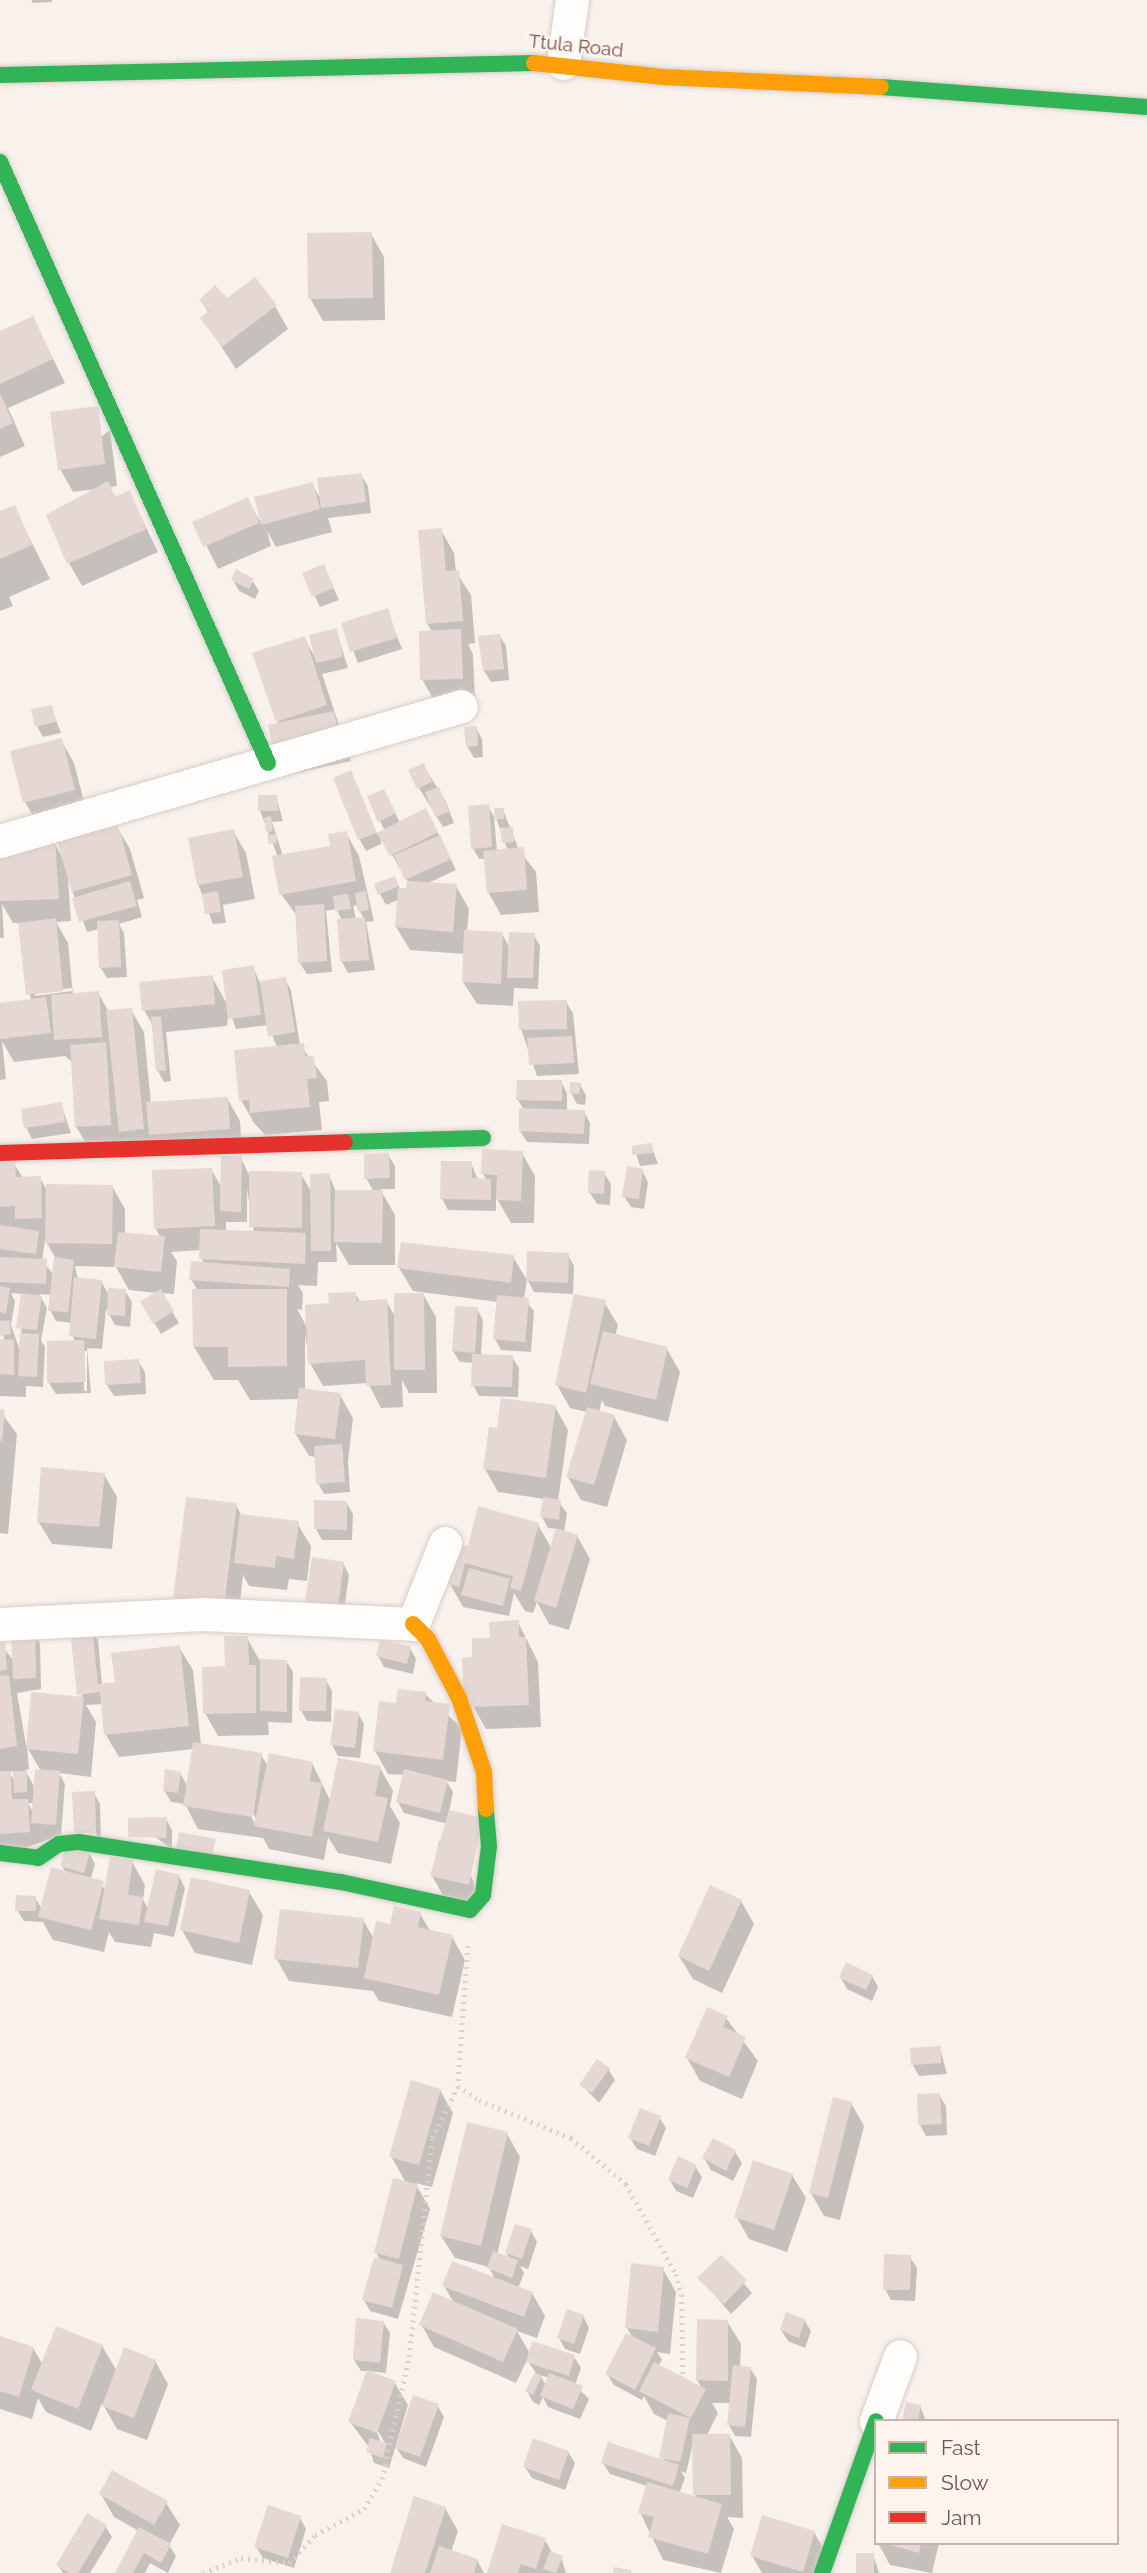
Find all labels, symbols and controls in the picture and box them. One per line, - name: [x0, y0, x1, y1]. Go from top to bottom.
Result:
- street label: Ttula Road: [528, 30, 624, 62]
- legend: [874, 2419, 1119, 2545]
- text: Fast: [941, 2435, 981, 2460]
- text: Slow: [941, 2470, 989, 2495]
- text: Jam: [941, 2505, 982, 2530]

